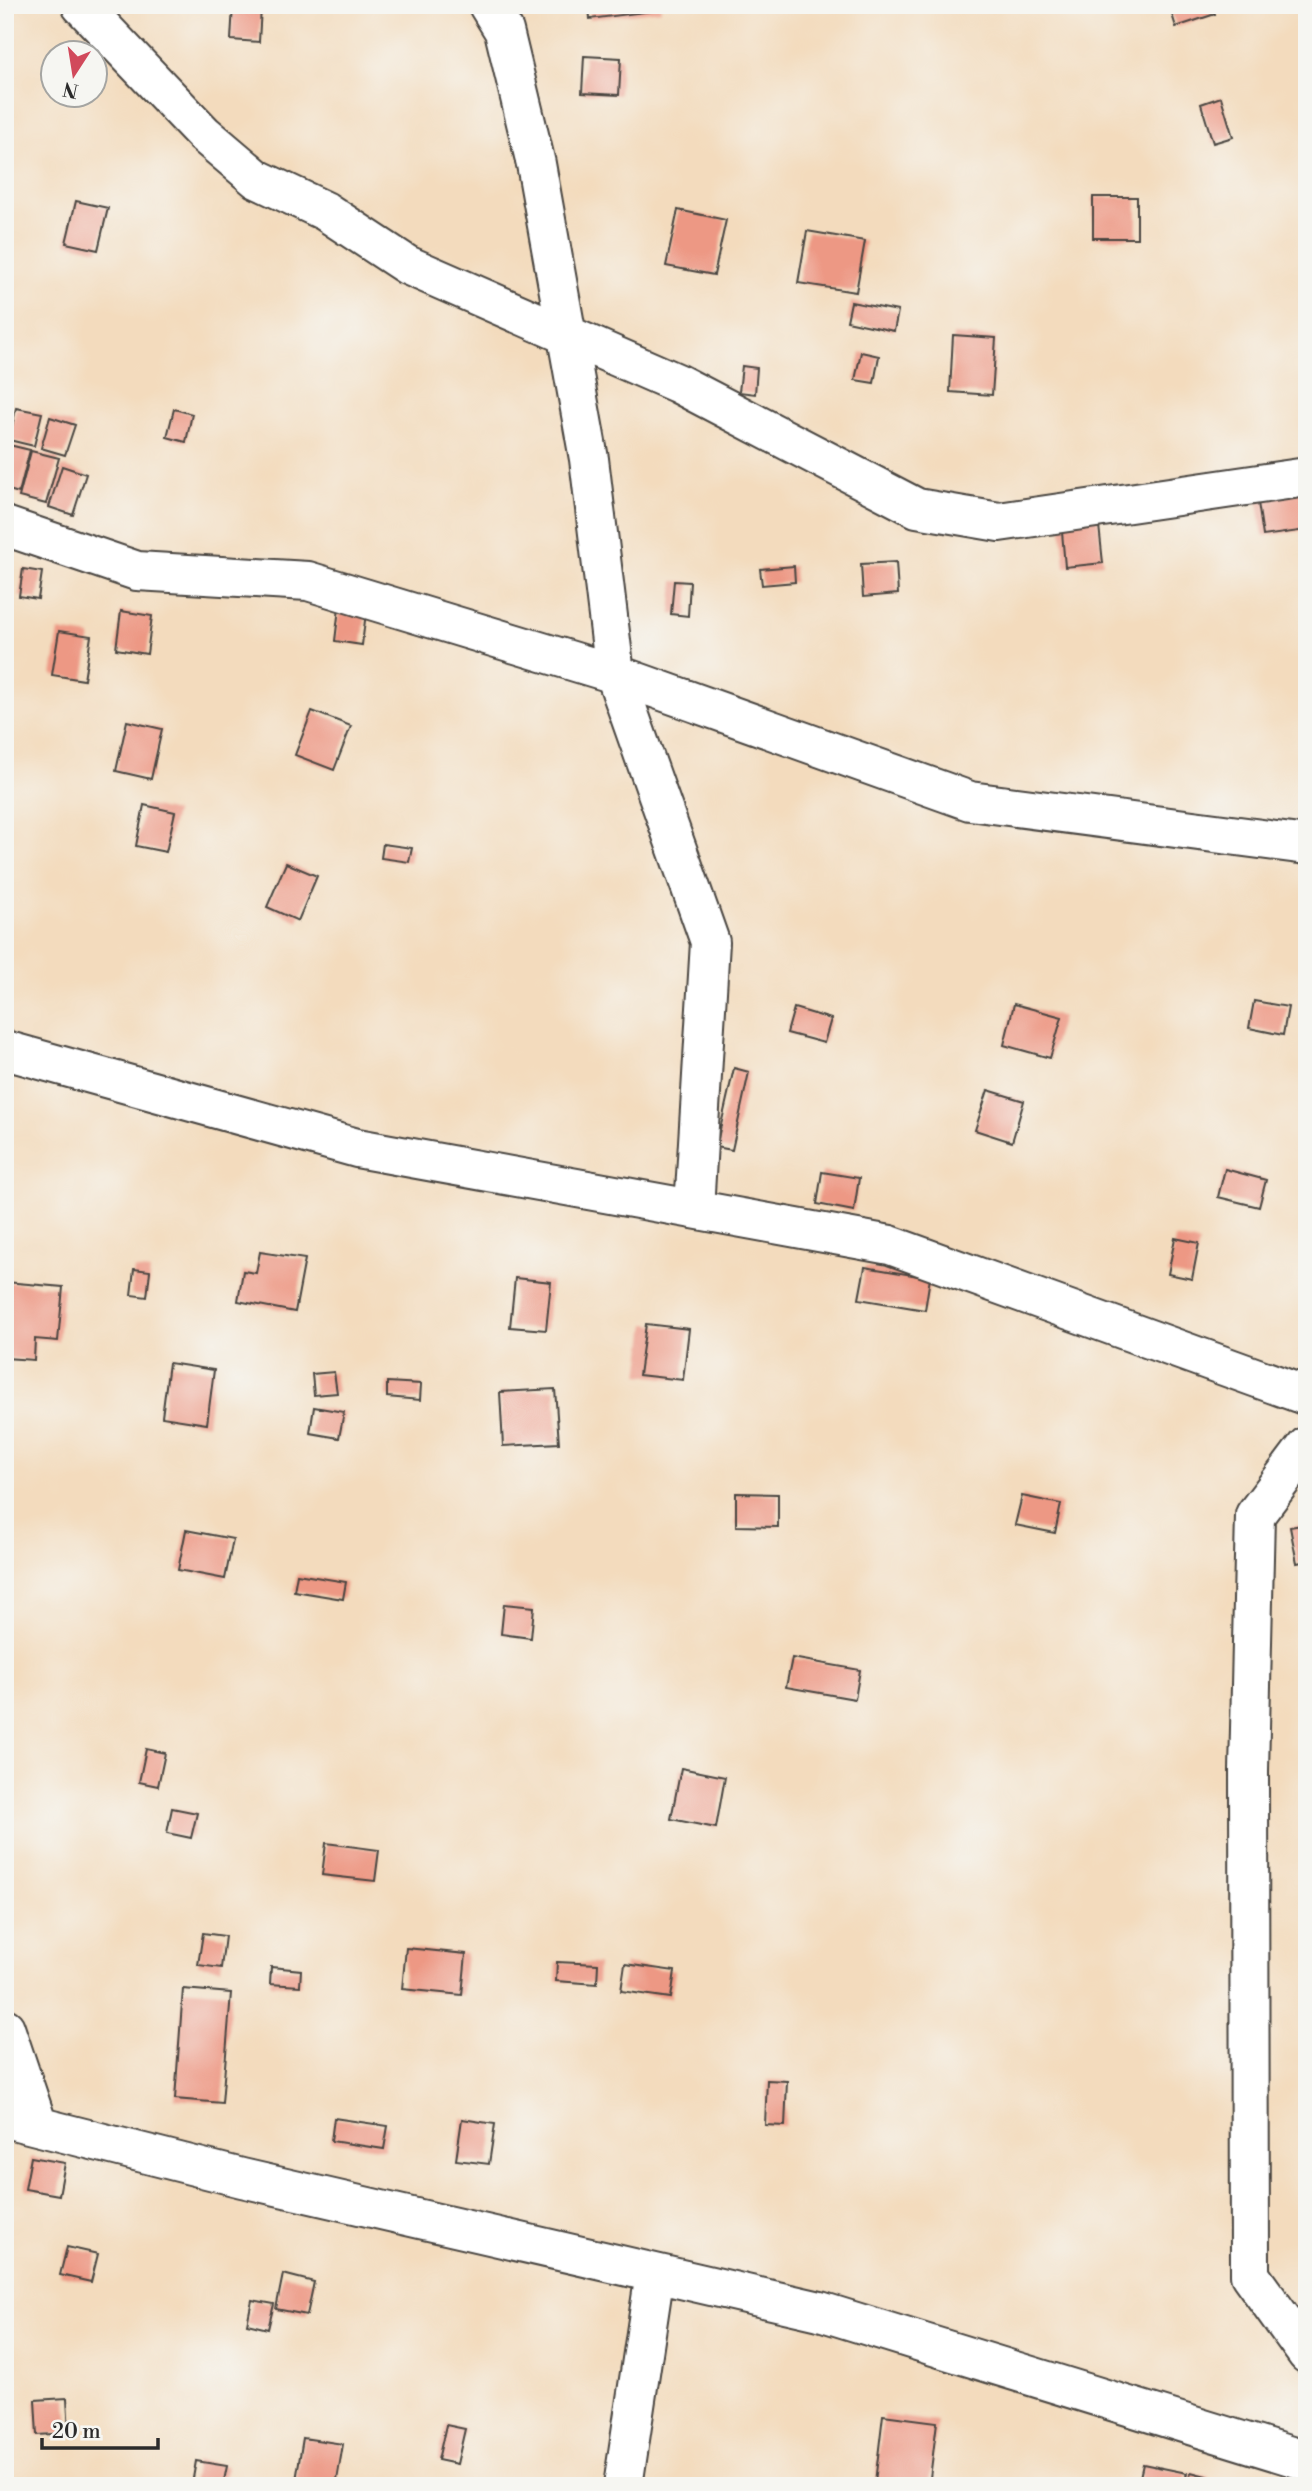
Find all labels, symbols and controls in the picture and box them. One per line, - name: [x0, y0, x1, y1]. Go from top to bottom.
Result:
- north arrow: [38, 38, 108, 108]
- text: N: [61, 76, 81, 103]
- scale bar: [42, 2407, 158, 2451]
- text: 20 m: [52, 2419, 101, 2445]

